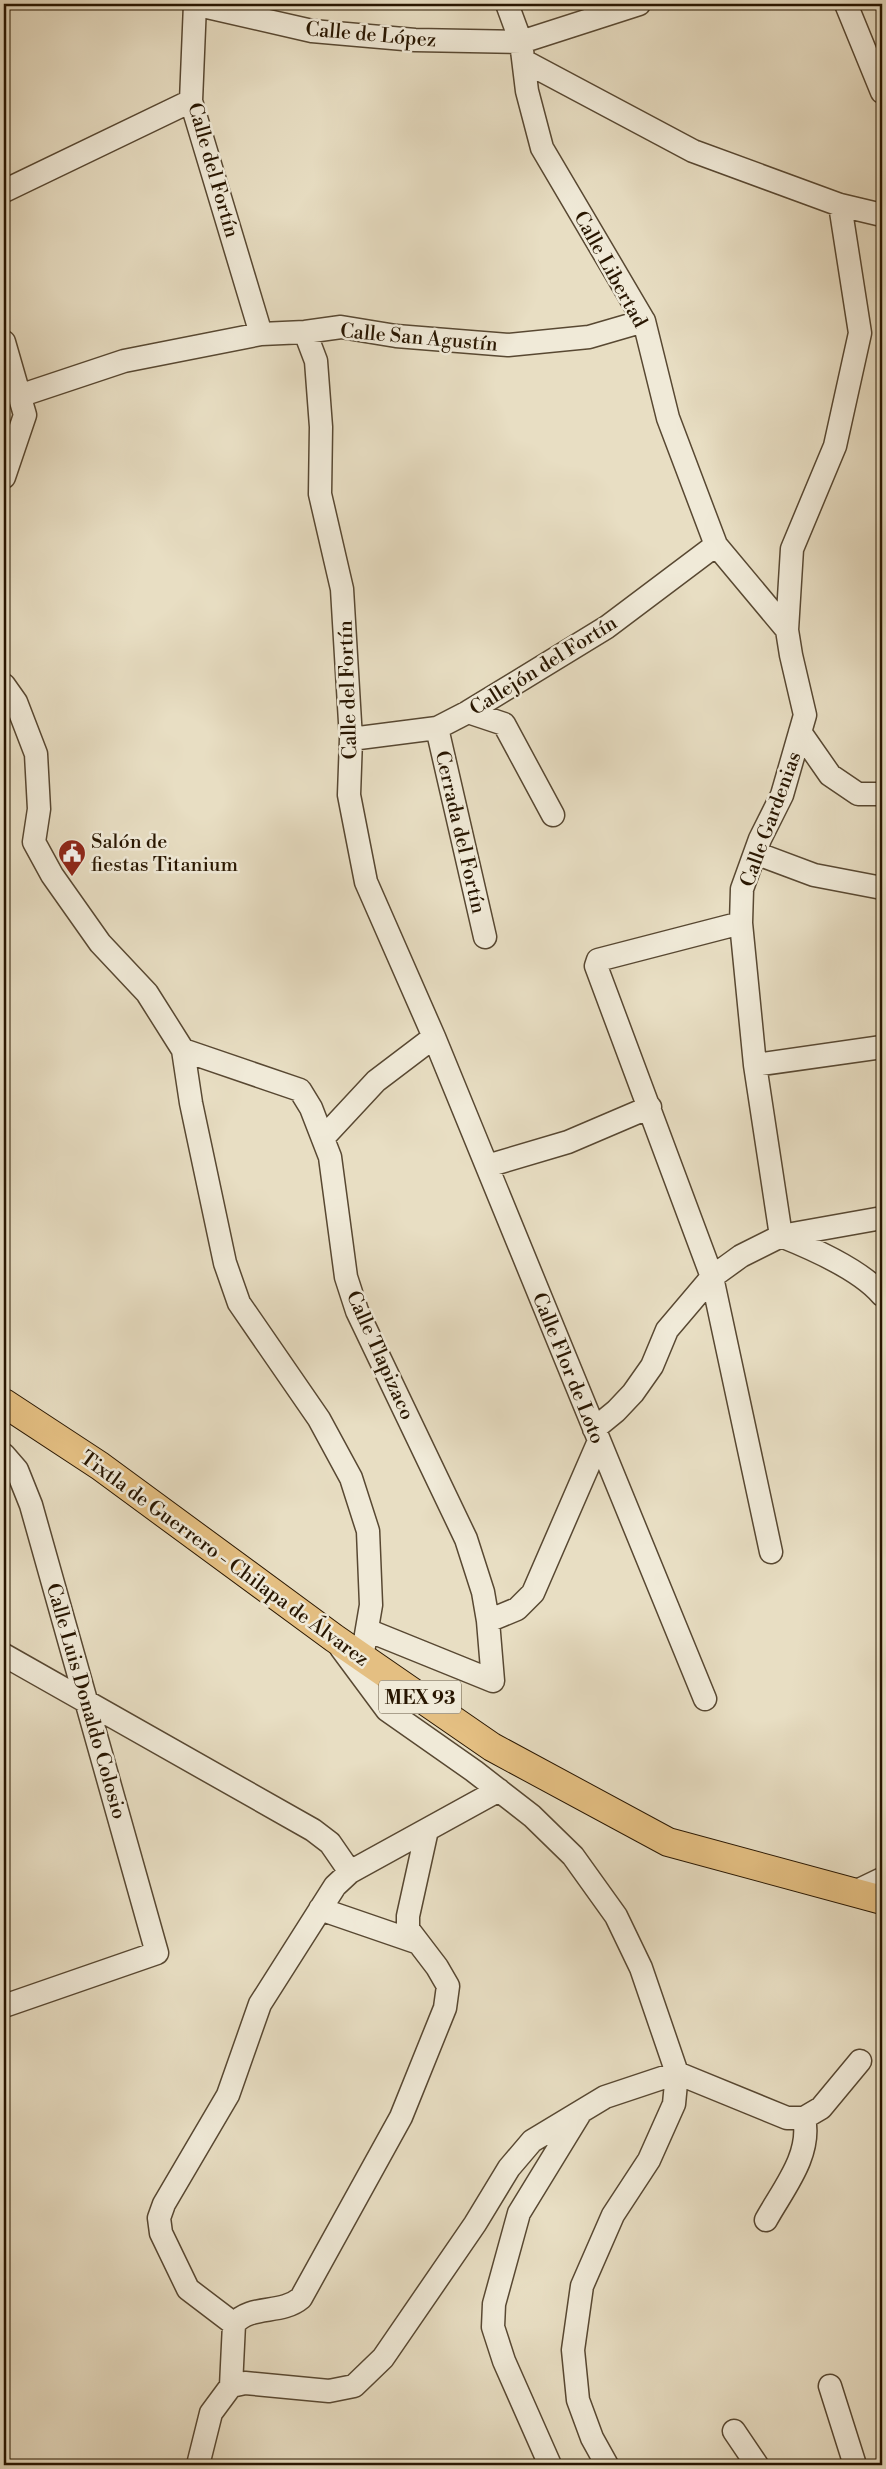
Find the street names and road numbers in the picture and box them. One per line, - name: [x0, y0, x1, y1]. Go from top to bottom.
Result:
- street label: Calle de López: [304, 17, 437, 54]
- street label: Calle del Fortín: [181, 100, 244, 241]
- street label: Calle Libertad: [567, 207, 652, 333]
- street label: Calle San Agustín: [339, 319, 499, 358]
- street label: Callejón del Fortín: [466, 611, 622, 722]
- street label: Calle del Fortín: [334, 620, 363, 760]
- street label: Cerrada del Fortín: [429, 748, 490, 916]
- street label: Calle Gardenias: [735, 748, 807, 891]
- street label: Calle Tlapizaco: [340, 1287, 419, 1424]
- street label: Calle Flor de Loto: [526, 1289, 609, 1448]
- street label: Tixtla de Guerrero - Chilapa de Álvarez: [75, 1445, 374, 1672]
- street label: Calle Luis Donaldo Colosio: [40, 1581, 131, 1822]
- road number: MEX 93: [379, 1680, 461, 1714]

